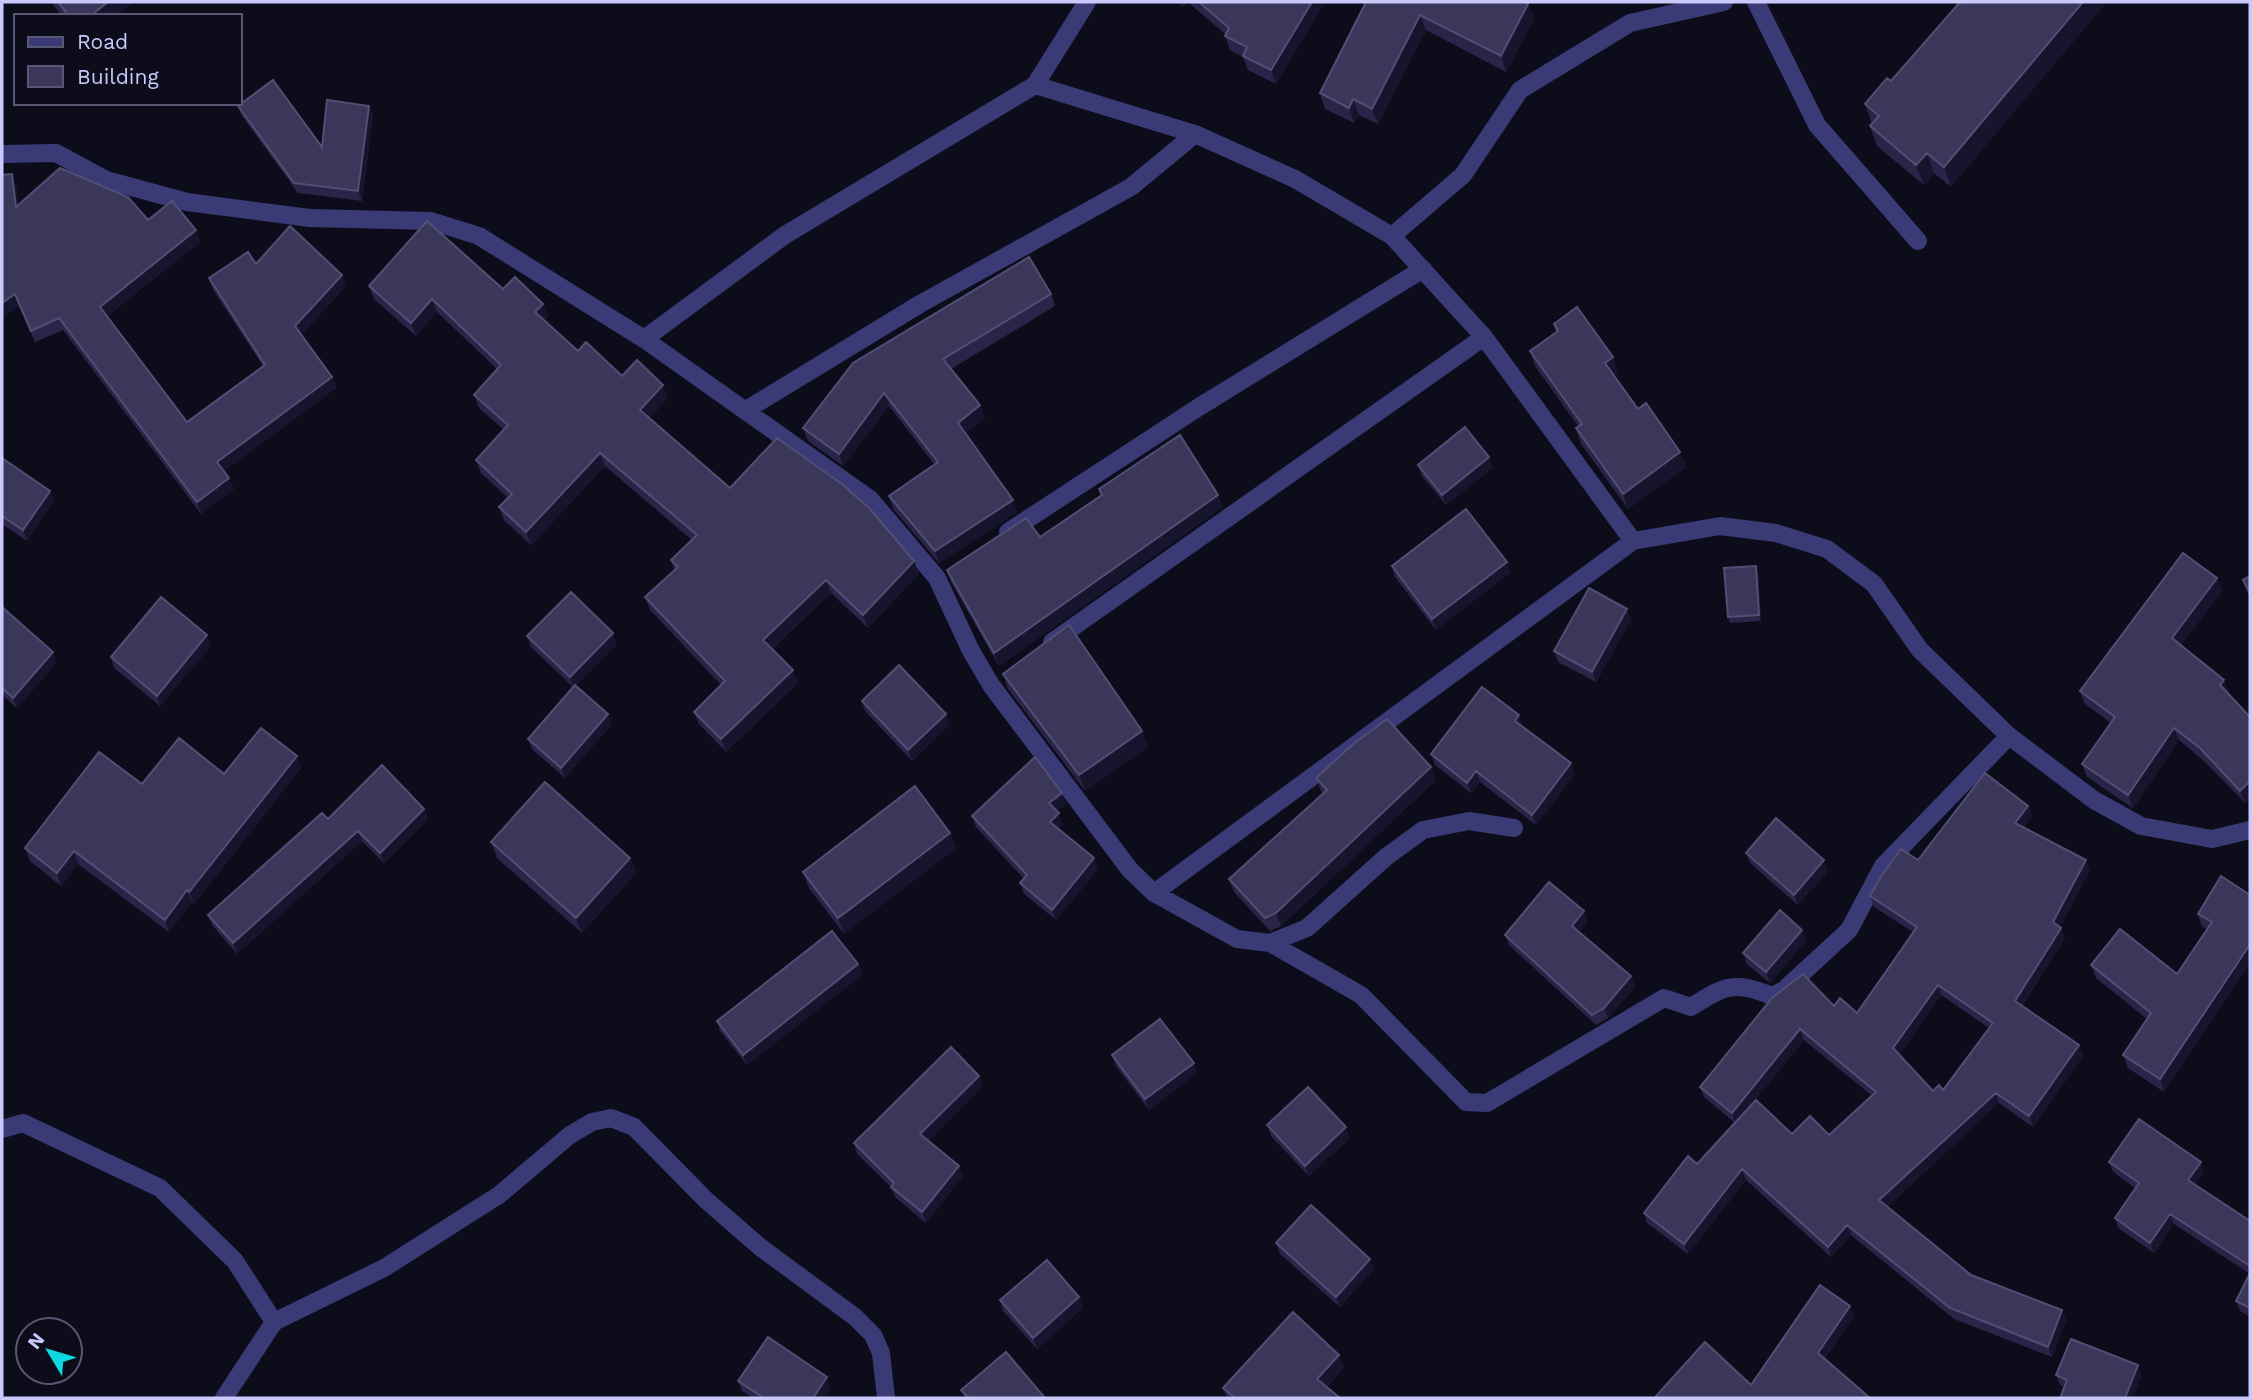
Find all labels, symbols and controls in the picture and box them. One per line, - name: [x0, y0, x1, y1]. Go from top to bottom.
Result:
- legend: [14, 14, 242, 105]
- text: Road: [77, 29, 128, 54]
- text: Building: [77, 64, 159, 89]
- north arrow: [14, 1316, 84, 1386]
- text: N: [23, 1328, 49, 1353]

